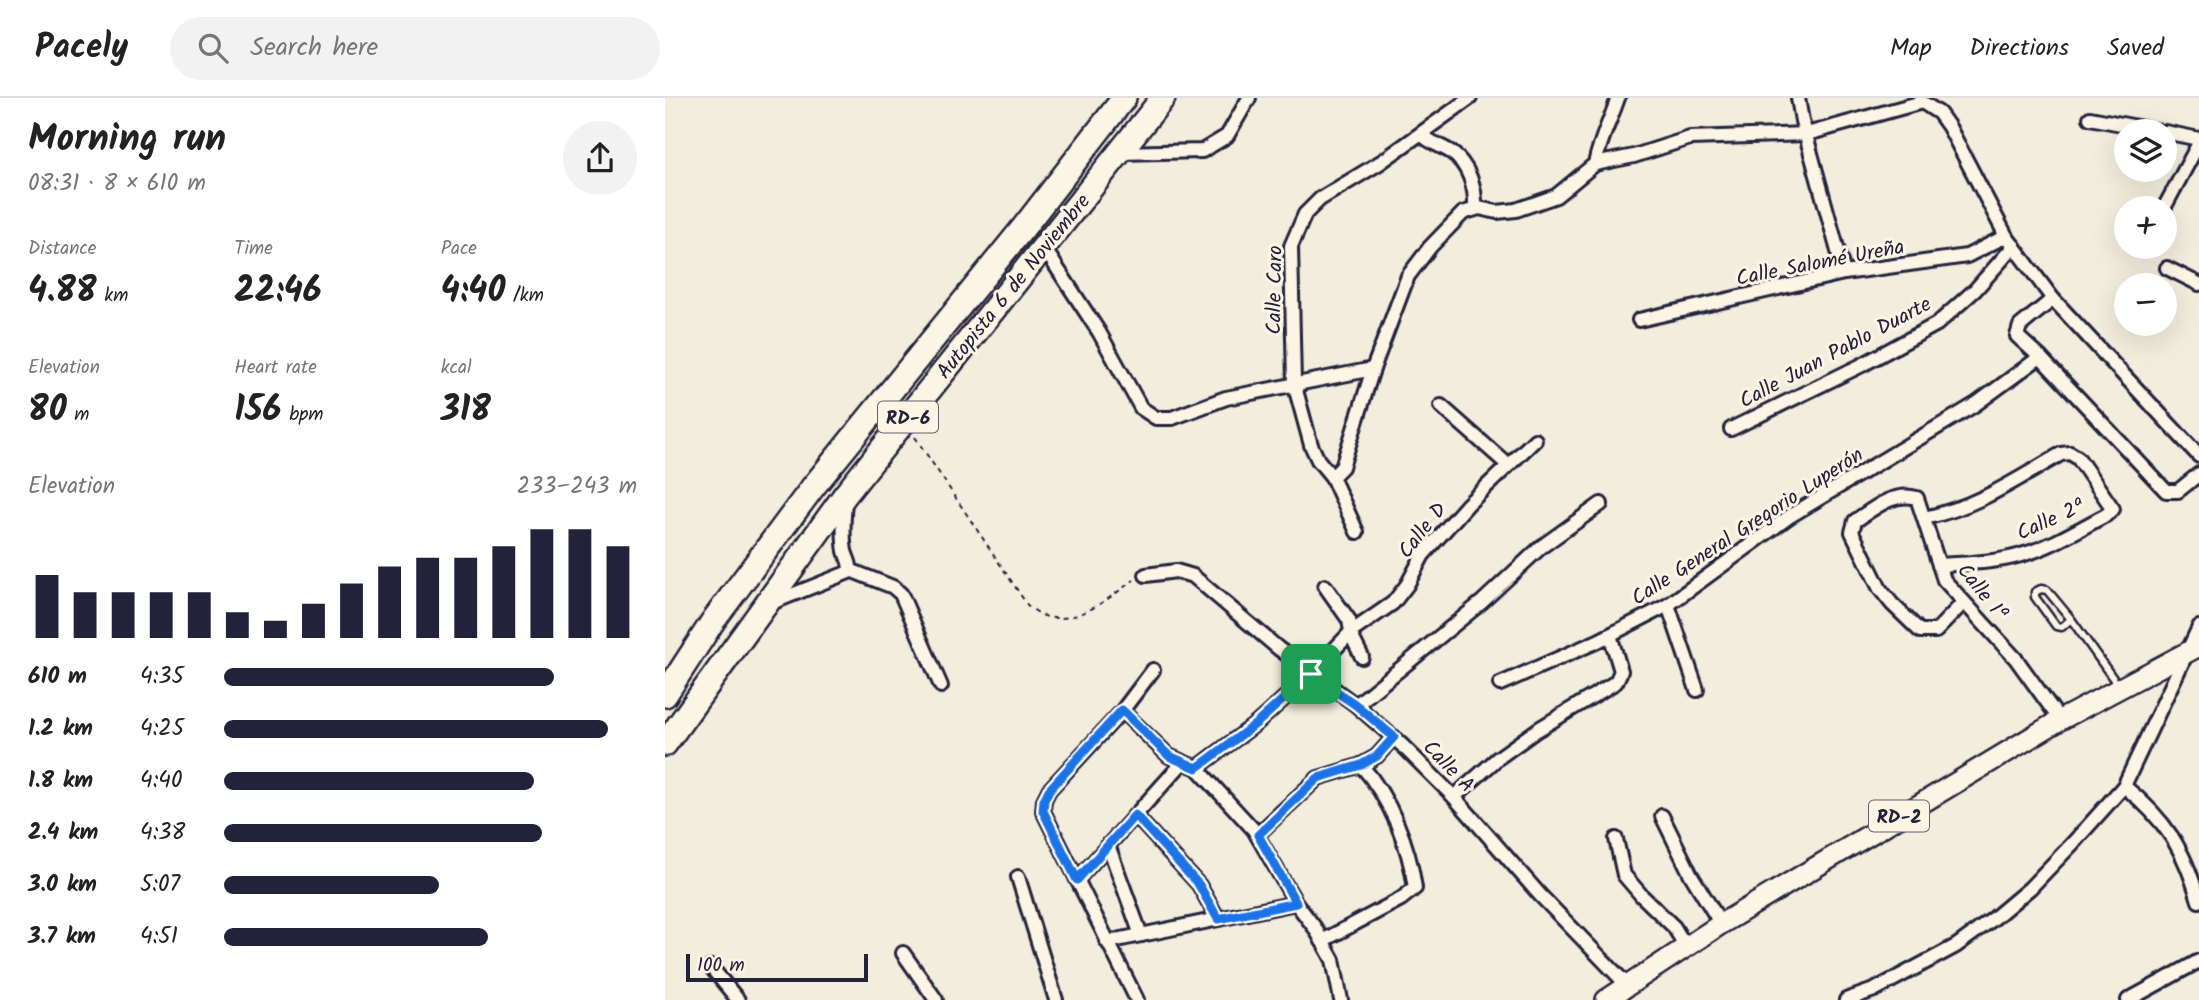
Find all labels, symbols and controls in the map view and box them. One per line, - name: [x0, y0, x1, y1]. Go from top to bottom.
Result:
- search box: [170, 17, 660, 80]
- text: Pacely: [35, 22, 128, 75]
- text: Search here: [250, 27, 378, 69]
- icon: search: [194, 29, 232, 67]
- text: Map: [1890, 29, 1932, 68]
- text: Directions: [1970, 29, 2069, 68]
- text: Saved: [2107, 29, 2164, 68]
- text: Morning run: [28, 110, 226, 170]
- map controls: [2114, 119, 2177, 336]
- button: layers: [2114, 119, 2177, 182]
- button: share: [563, 121, 637, 195]
- text: 08:31 · 8 × 610 m: [28, 166, 206, 202]
- street label: Autopista 6 de Noviembre: [929, 187, 1100, 387]
- button: +: [2114, 196, 2177, 259]
- street label: Calle Salomé Ureña: [1733, 231, 1907, 296]
- text: Distance: [28, 234, 96, 264]
- text: Time: [234, 234, 273, 264]
- text: Pace: [441, 234, 477, 264]
- street label: Calle Caro: [1258, 245, 1293, 335]
- text: 4.88: [28, 264, 97, 320]
- text: 22:46: [234, 264, 322, 320]
- text: 4:40: [441, 264, 505, 320]
- button: −: [2114, 273, 2177, 336]
- text: km: [97, 281, 128, 311]
- text: /km: [505, 281, 544, 311]
- street label: Calle Juan Pablo Duarte: [1734, 288, 1938, 418]
- text: Elevation: [28, 353, 100, 383]
- text: Heart rate: [234, 353, 317, 383]
- text: kcal: [441, 353, 472, 383]
- text: 80: [28, 383, 67, 439]
- text: 156: [234, 383, 282, 439]
- text: 318: [441, 383, 491, 439]
- text: m: [67, 400, 89, 430]
- text: bpm: [282, 400, 323, 430]
- road number: RD-6: [878, 402, 938, 432]
- street label: Calle General Gregorio Luperón: [1625, 440, 1871, 615]
- text: Elevation: [28, 469, 115, 505]
- text: 233–243 m: [517, 469, 637, 505]
- street label: Calle 2ª: [2012, 491, 2092, 550]
- street label: Calle D: [1390, 495, 1456, 566]
- street label: Calle 1ª: [1948, 556, 2016, 629]
- pin: [1281, 644, 1341, 704]
- icon: arrive: [1292, 655, 1330, 693]
- text: 610 m: [28, 659, 87, 695]
- text: 4:35: [140, 659, 184, 695]
- text: 1.2 km: [28, 711, 93, 747]
- text: 4:25: [140, 711, 184, 747]
- street label: Calle A: [1414, 733, 1482, 801]
- text: 1.8 km: [28, 763, 93, 799]
- text: 4:40: [140, 763, 183, 799]
- road number: RD-2: [1869, 800, 1929, 832]
- text: 2.4 km: [28, 815, 98, 851]
- text: 4:38: [140, 815, 185, 851]
- text: 3.0 km: [28, 867, 97, 903]
- text: 5:07: [140, 867, 180, 903]
- text: 3.7 km: [28, 919, 96, 955]
- text: 4:51: [140, 919, 178, 955]
- scale bar: [686, 951, 868, 983]
- text: 100 m: [697, 951, 745, 981]

